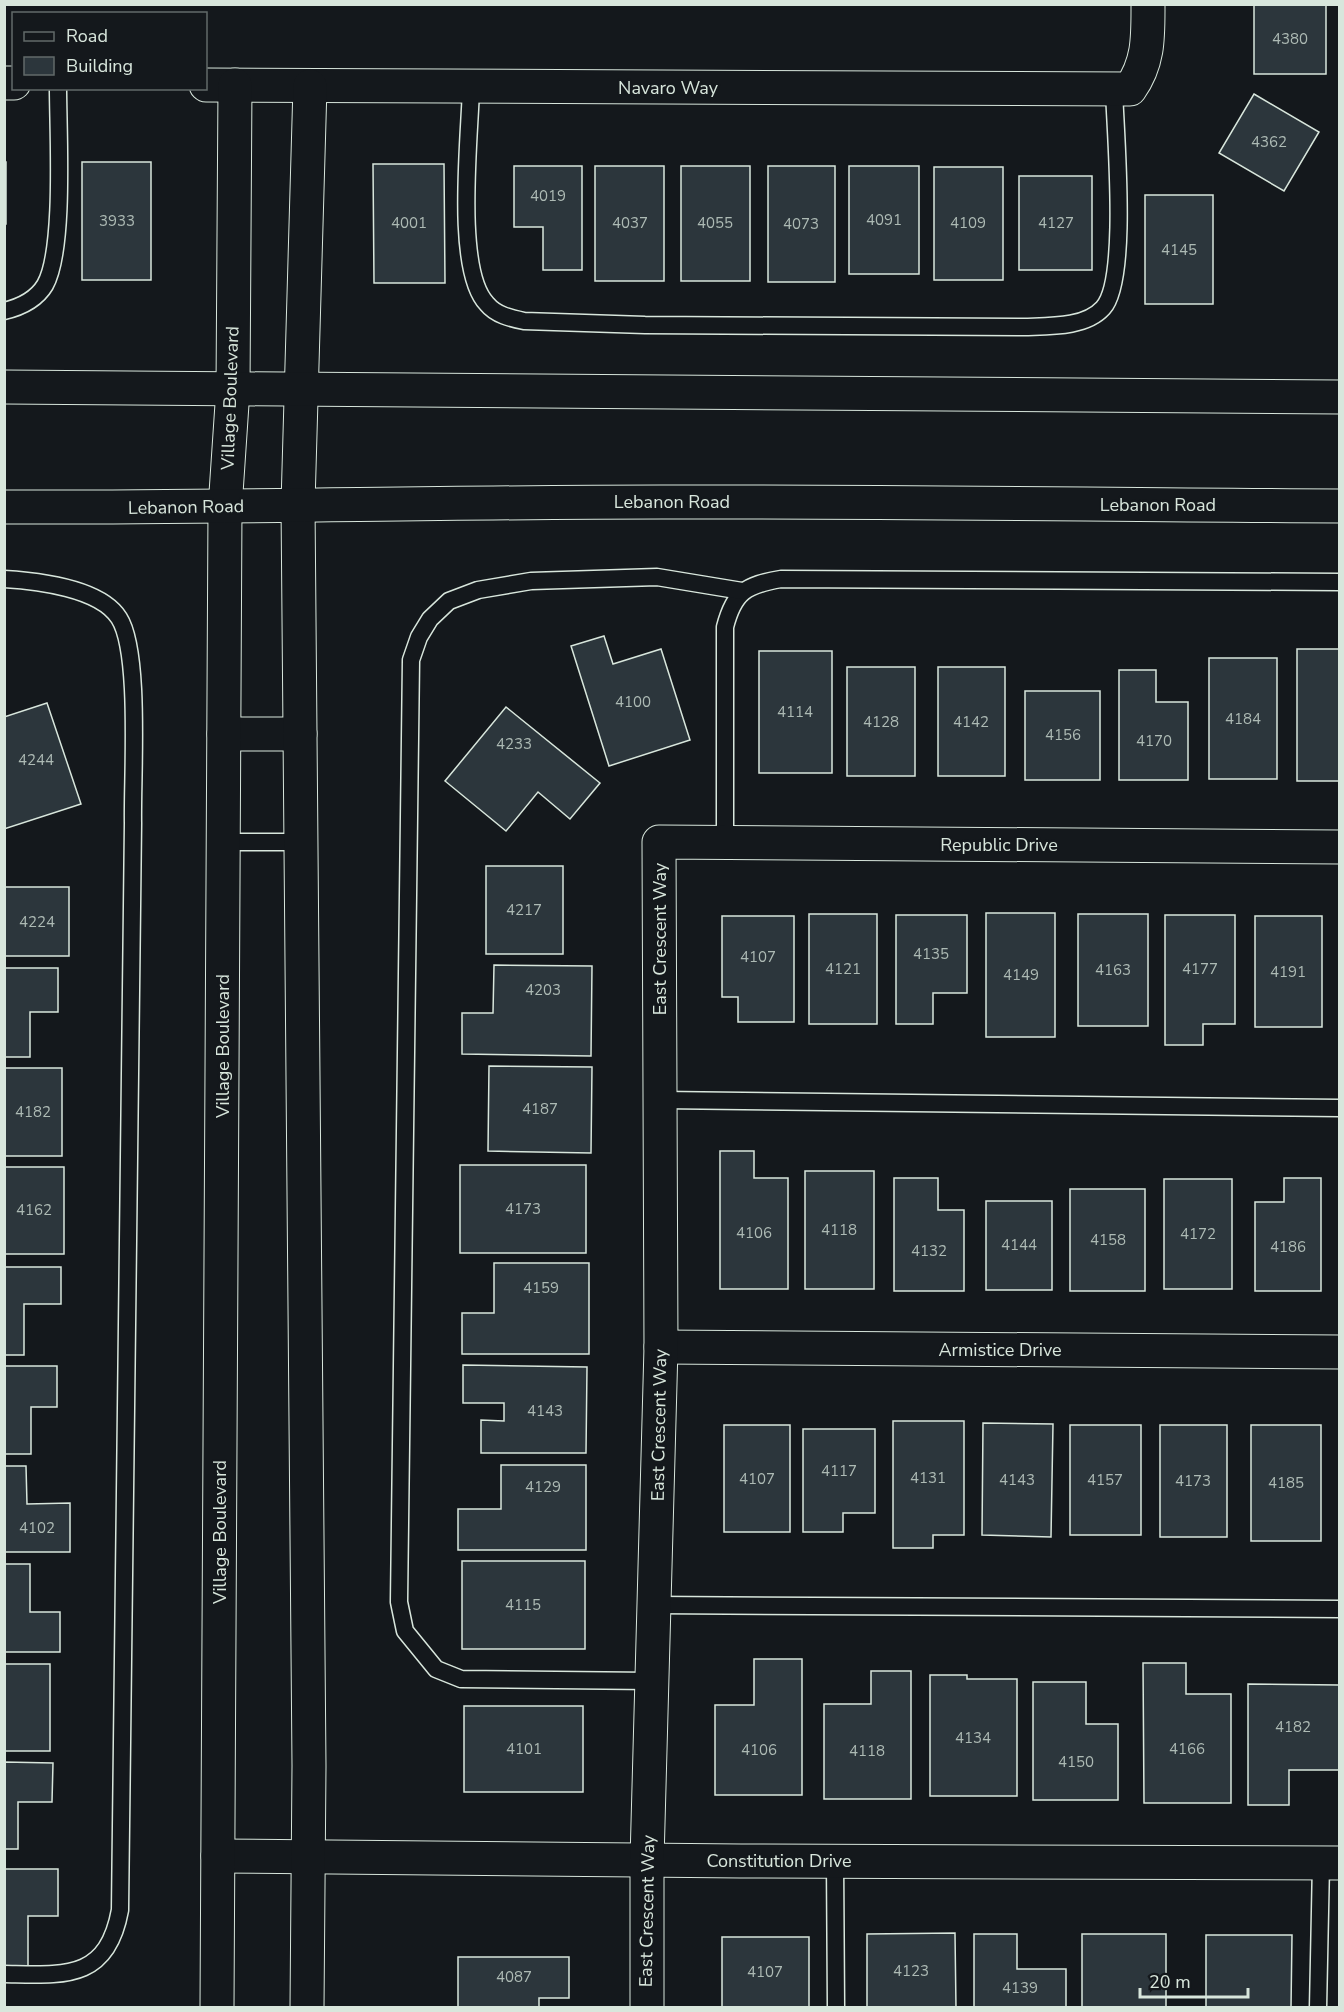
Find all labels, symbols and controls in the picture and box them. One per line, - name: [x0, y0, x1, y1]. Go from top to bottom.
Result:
- legend: [12, 12, 207, 90]
- text: Road: [66, 24, 108, 48]
- house number: 4380: [1272, 29, 1308, 49]
- text: Building: [66, 54, 133, 78]
- street label: Navaro Way: [618, 76, 719, 100]
- house number: 4362: [1251, 132, 1287, 152]
- house number: 4019: [530, 186, 566, 206]
- house number: 4091: [866, 210, 902, 230]
- house number: 3933: [99, 211, 135, 231]
- house number: 4001: [391, 213, 427, 233]
- house number: 4037: [612, 213, 648, 233]
- house number: 4055: [697, 213, 733, 233]
- house number: 4109: [950, 213, 986, 233]
- house number: 4127: [1038, 213, 1074, 233]
- house number: 4073: [783, 214, 819, 234]
- house number: 4145: [1161, 240, 1197, 260]
- street label: Village Boulevard: [215, 326, 245, 471]
- street label: Lebanon Road: [614, 490, 730, 514]
- street label: Lebanon Road: [1100, 493, 1216, 517]
- street label: Lebanon Road: [128, 494, 244, 520]
- house number: 4100: [615, 692, 651, 712]
- house number: 4114: [777, 702, 813, 722]
- house number: 4184: [1225, 709, 1261, 729]
- house number: 4128: [863, 712, 899, 732]
- house number: 4142: [953, 712, 989, 732]
- house number: 4156: [1045, 725, 1081, 745]
- house number: 4170: [1136, 731, 1172, 751]
- house number: 4233: [496, 734, 532, 754]
- house number: 4244: [18, 750, 54, 770]
- street label: Republic Drive: [940, 833, 1058, 857]
- street label: East Crescent Way: [648, 862, 672, 1015]
- house number: 4217: [506, 900, 542, 920]
- house number: 4224: [19, 912, 55, 932]
- house number: 4135: [913, 944, 949, 964]
- house number: 4107: [740, 947, 776, 967]
- house number: 4121: [825, 959, 861, 979]
- house number: 4177: [1182, 959, 1218, 979]
- house number: 4163: [1095, 960, 1131, 980]
- house number: 4191: [1270, 962, 1306, 982]
- house number: 4149: [1003, 965, 1039, 985]
- street label: Village Boulevard: [211, 974, 235, 1119]
- house number: 4203: [525, 980, 561, 1000]
- house number: 4187: [522, 1099, 558, 1119]
- house number: 4182: [15, 1102, 51, 1122]
- house number: 4173: [505, 1199, 541, 1219]
- house number: 4162: [16, 1200, 52, 1220]
- house number: 4118: [821, 1220, 857, 1240]
- house number: 4106: [736, 1223, 772, 1243]
- house number: 4172: [1180, 1224, 1216, 1244]
- house number: 4158: [1090, 1230, 1126, 1250]
- house number: 4144: [1001, 1235, 1037, 1255]
- house number: 4186: [1270, 1237, 1306, 1257]
- house number: 4132: [911, 1241, 947, 1261]
- house number: 4159: [523, 1278, 559, 1298]
- street label: Armistice Drive: [938, 1338, 1062, 1362]
- street label: East Crescent Way: [646, 1348, 672, 1501]
- house number: 4143: [527, 1401, 563, 1421]
- street label: Village Boulevard: [208, 1460, 232, 1605]
- house number: 4117: [821, 1461, 857, 1481]
- house number: 4131: [910, 1468, 946, 1488]
- house number: 4107: [739, 1469, 775, 1489]
- house number: 4143: [999, 1470, 1035, 1490]
- house number: 4157: [1087, 1470, 1123, 1490]
- house number: 4173: [1175, 1471, 1211, 1491]
- house number: 4185: [1268, 1473, 1304, 1493]
- house number: 4129: [525, 1477, 561, 1497]
- house number: 4102: [19, 1518, 55, 1538]
- house number: 4115: [505, 1595, 541, 1615]
- house number: 4182: [1275, 1717, 1311, 1737]
- house number: 4134: [955, 1728, 991, 1748]
- house number: 4101: [506, 1739, 542, 1759]
- house number: 4166: [1169, 1739, 1205, 1759]
- house number: 4106: [741, 1740, 777, 1760]
- house number: 4118: [849, 1741, 885, 1761]
- house number: 4150: [1058, 1752, 1094, 1772]
- street label: East Crescent Way: [634, 1834, 660, 1987]
- street label: Constitution Drive: [706, 1849, 852, 1873]
- house number: 4123: [893, 1961, 929, 1981]
- scale bar: [1140, 1961, 1248, 1999]
- house number: 4107: [747, 1962, 783, 1982]
- house number: 4087: [496, 1967, 532, 1987]
- text: 20 m: [1149, 1970, 1191, 1994]
- house number: 4139: [1002, 1978, 1038, 1998]

